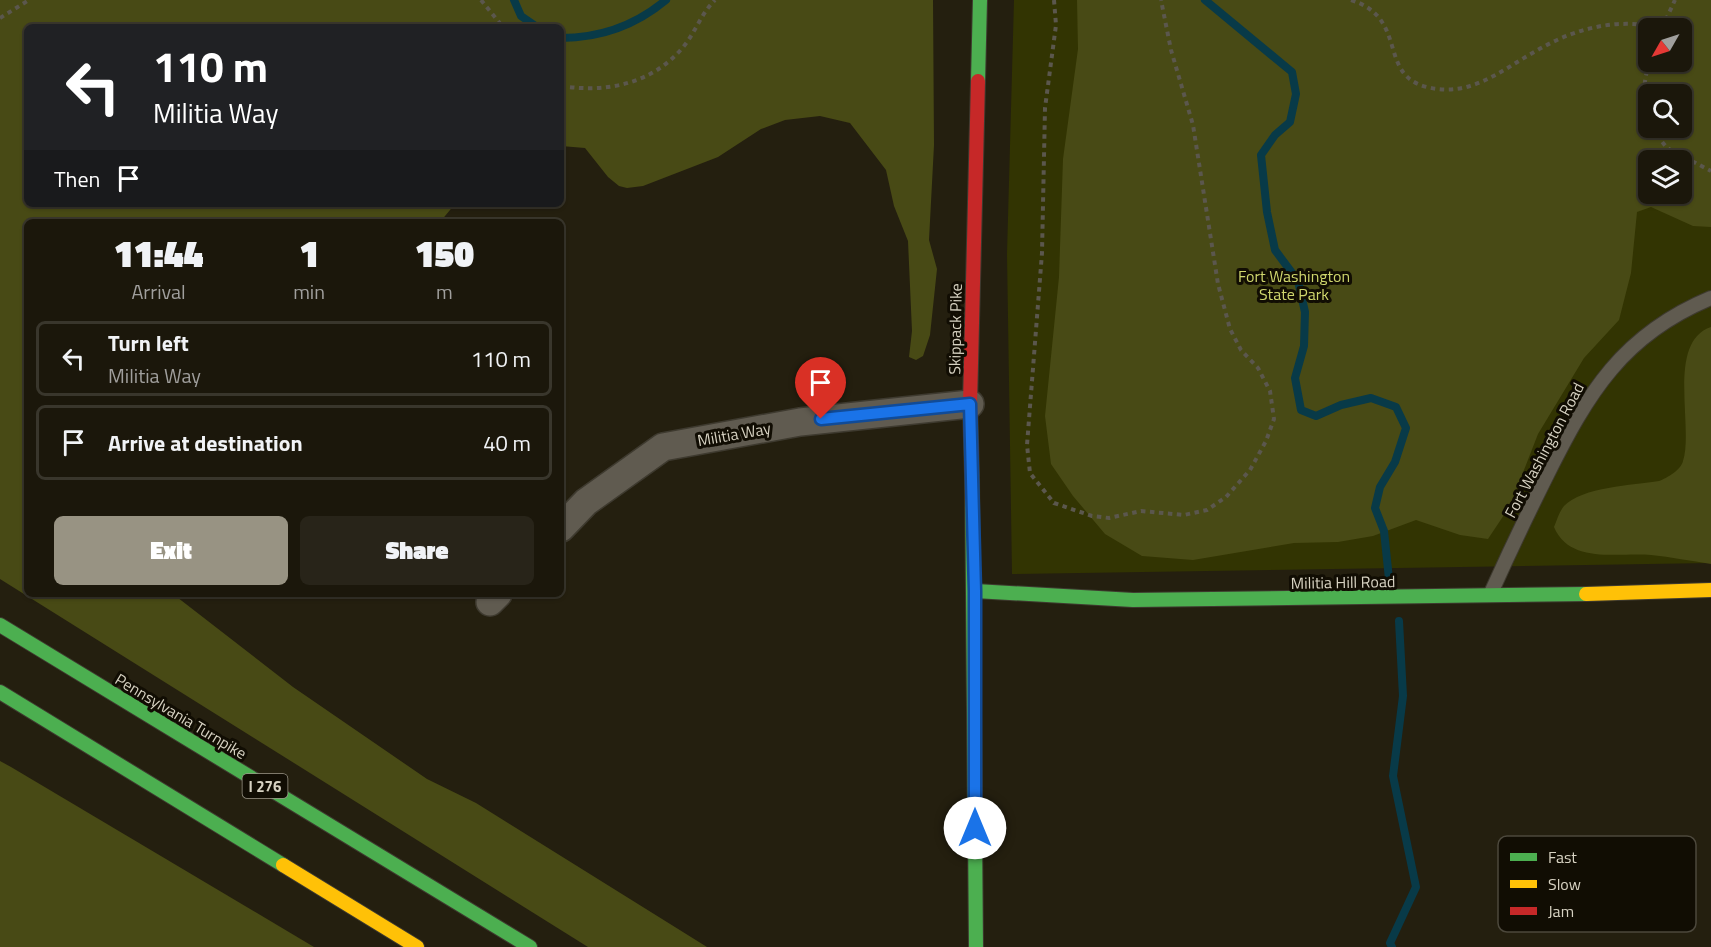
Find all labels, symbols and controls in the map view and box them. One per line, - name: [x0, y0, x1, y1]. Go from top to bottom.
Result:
- north arrow: [1638, 18, 1692, 72]
- map controls: [1638, 18, 1692, 204]
- text: 110 m: [153, 34, 268, 98]
- icon: left: [54, 48, 132, 126]
- button: search: [1638, 84, 1692, 138]
- text: Militia Way: [153, 92, 279, 133]
- button: layers: [1638, 150, 1692, 204]
- text: Then: [54, 162, 100, 196]
- icon: arrive: [112, 162, 145, 195]
- text: 11:44: [114, 226, 203, 281]
- text: 1: [299, 226, 319, 281]
- text: 150: [415, 226, 474, 281]
- park label: Fort Washington State Park: [1238, 264, 1350, 306]
- text: Arrival: [131, 276, 186, 307]
- text: min: [293, 276, 325, 307]
- text: m: [436, 276, 453, 307]
- street label: Skippack Pike: [942, 283, 968, 375]
- text: Turn left: [108, 326, 189, 360]
- icon: left: [57, 342, 90, 375]
- text: 110 m: [471, 342, 531, 376]
- pin: [795, 357, 846, 419]
- text: Militia Way: [108, 360, 201, 391]
- icon: arrive: [804, 366, 837, 399]
- street label: Fort Washington Road: [1498, 378, 1590, 522]
- street label: Militia Way: [695, 416, 773, 452]
- icon: arrive: [57, 426, 90, 459]
- text: Arrive at destination: [108, 426, 303, 460]
- text: 40 m: [483, 426, 531, 460]
- button: Exit: [54, 516, 288, 585]
- button: Share: [300, 516, 534, 585]
- street label: Militia Hill Road: [1290, 569, 1396, 595]
- street label: Pennsylvania Turnpike: [111, 667, 251, 765]
- road number: I 276: [242, 774, 288, 798]
- position arrow: [943, 796, 1007, 860]
- legend: [1498, 836, 1696, 932]
- text: Fast: [1548, 845, 1577, 869]
- text: Slow: [1548, 872, 1581, 896]
- text: Jam: [1548, 899, 1574, 923]

